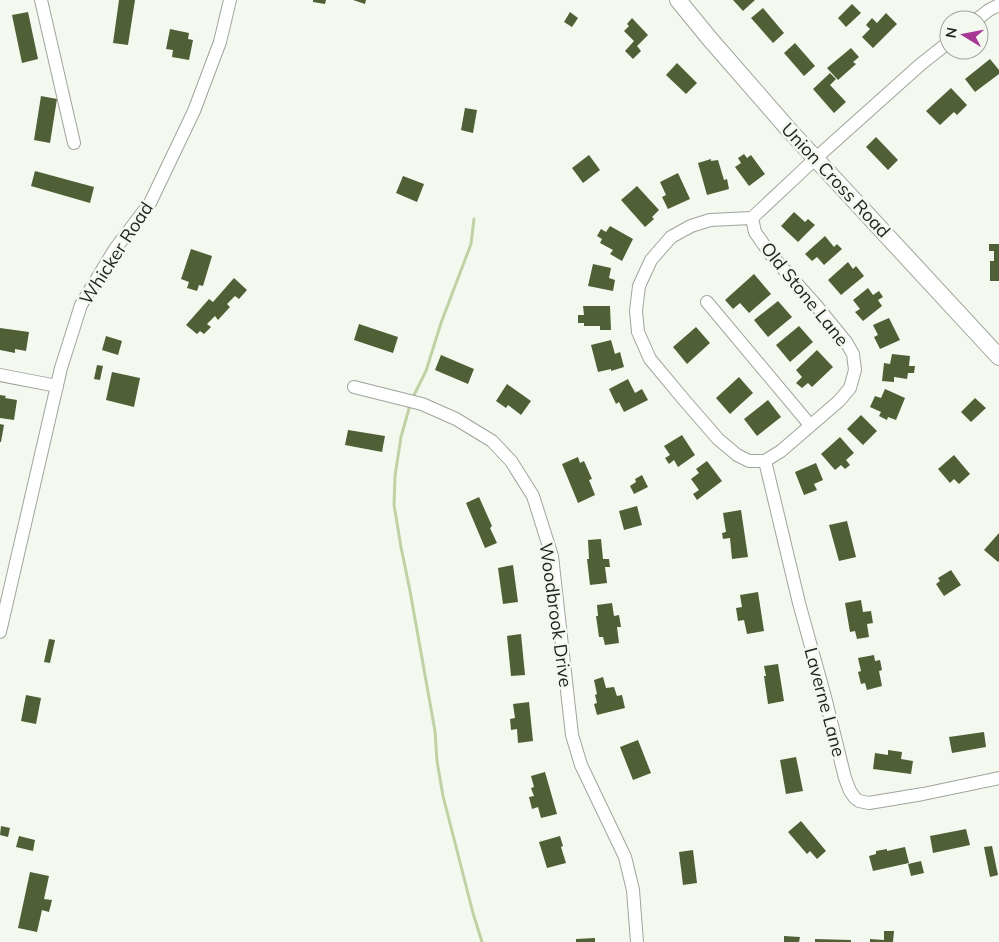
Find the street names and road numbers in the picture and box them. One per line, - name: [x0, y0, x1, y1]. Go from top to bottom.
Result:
- street label: Union Cross Road: [777, 118, 895, 242]
- street label: Whicker Road: [74, 197, 158, 309]
- street label: Old Stone Lane: [756, 237, 854, 351]
- street label: Woodbrook Drive: [534, 541, 578, 689]
- street label: Laverne Lane: [799, 645, 851, 759]

